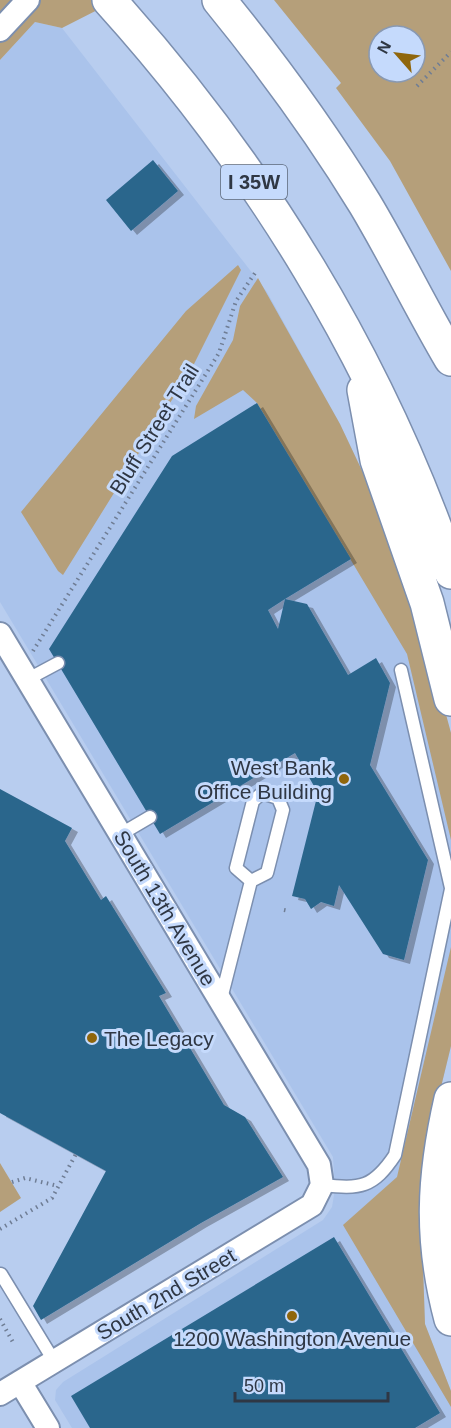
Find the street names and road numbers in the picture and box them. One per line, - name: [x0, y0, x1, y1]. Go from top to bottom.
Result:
- road number: I 35W: [221, 165, 287, 199]
- street label: Bluff Street Trail: [105, 360, 203, 498]
- street label: South 13th Avenue: [110, 826, 220, 990]
- street label: South 2nd Street: [93, 1243, 240, 1344]

